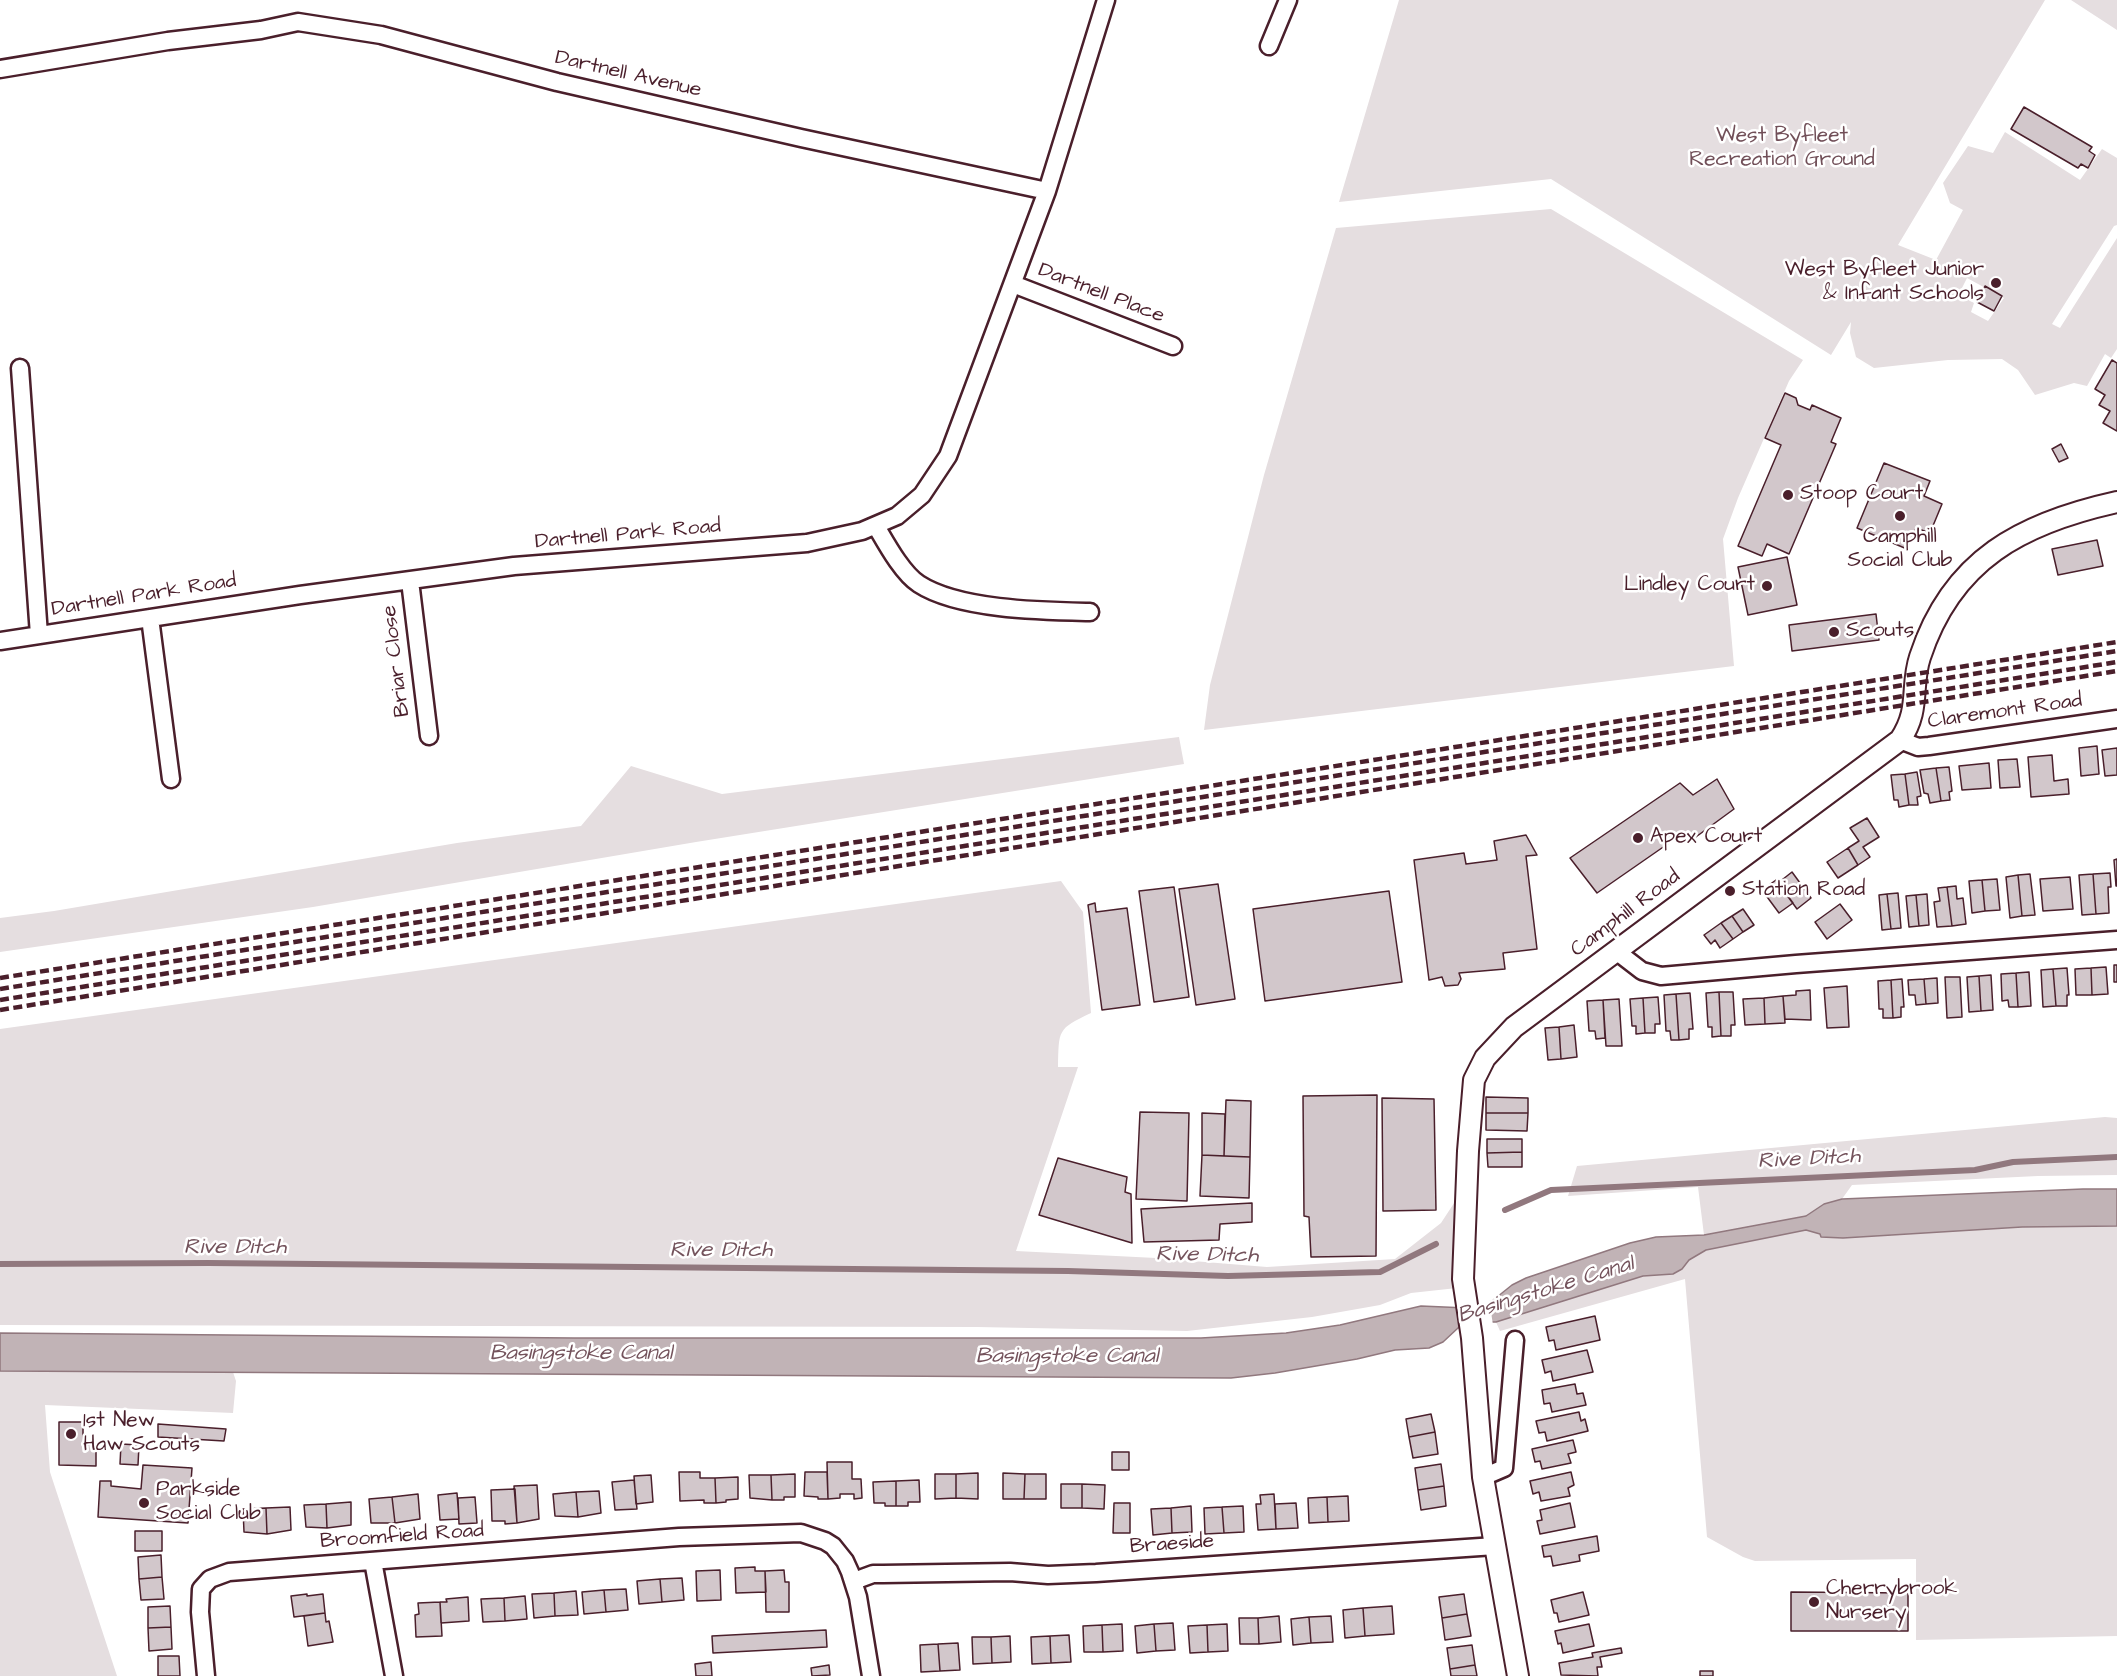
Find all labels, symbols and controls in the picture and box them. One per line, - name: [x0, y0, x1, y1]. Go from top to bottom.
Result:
- street label: Dartnell Avenue: [552, 46, 704, 104]
- park label: West Byfleet Recreation Ground: [1689, 124, 1875, 174]
- street label: Dartnell Place: [1034, 258, 1168, 330]
- place label: West Byfleet Junior & Infant Schools: [1785, 258, 1984, 308]
- marker: West Byfleet Junior & Infant Schools: [1989, 276, 2003, 290]
- place label: Stoop Court: [1800, 482, 1923, 508]
- marker: Stoop Court: [1781, 488, 1795, 502]
- marker: Camphill Social Club: [1893, 509, 1907, 523]
- street label: Dartnell Park Road: [534, 514, 722, 556]
- place label: Camphill Social Club: [1848, 525, 1952, 575]
- street label: Dartnell Park Road: [50, 569, 238, 623]
- place label: Lindley Court: [1624, 573, 1755, 599]
- marker: Lindley Court: [1760, 579, 1774, 593]
- street label: Briar Close: [378, 604, 416, 718]
- place label: Scouts: [1846, 619, 1914, 645]
- marker: Scouts: [1827, 625, 1841, 639]
- street label: Claremont Road: [1926, 689, 2084, 735]
- place label: Apex Court: [1650, 825, 1762, 851]
- marker: Apex Court: [1631, 831, 1645, 845]
- street label: Camphill Road: [1566, 865, 1686, 963]
- place label: Station Road: [1742, 878, 1865, 904]
- marker: Station Road: [1723, 884, 1737, 898]
- water label: Rive Ditch: [1757, 1144, 1861, 1176]
- water label: Rive Ditch: [184, 1235, 286, 1261]
- water label: Rive Ditch: [670, 1238, 772, 1264]
- water label: Rive Ditch: [1156, 1242, 1258, 1270]
- water label: Basingstoke Canal: [1455, 1252, 1637, 1330]
- water label: Basingstoke Canal: [490, 1341, 672, 1367]
- water label: Basingstoke Canal: [976, 1344, 1158, 1370]
- place label: 1st New Haw Scouts: [83, 1409, 200, 1459]
- marker: 1st New Haw Scouts: [64, 1427, 78, 1441]
- place label: Parkside Social Club: [156, 1478, 261, 1528]
- marker: Parkside Social Club: [137, 1496, 151, 1510]
- street label: Broomfield Road: [319, 1519, 485, 1555]
- street label: Braeside: [1129, 1529, 1215, 1561]
- place label: Cherrybrook Nursery: [1826, 1577, 1957, 1627]
- marker: Cherrybrook Nursery: [1807, 1595, 1821, 1609]

